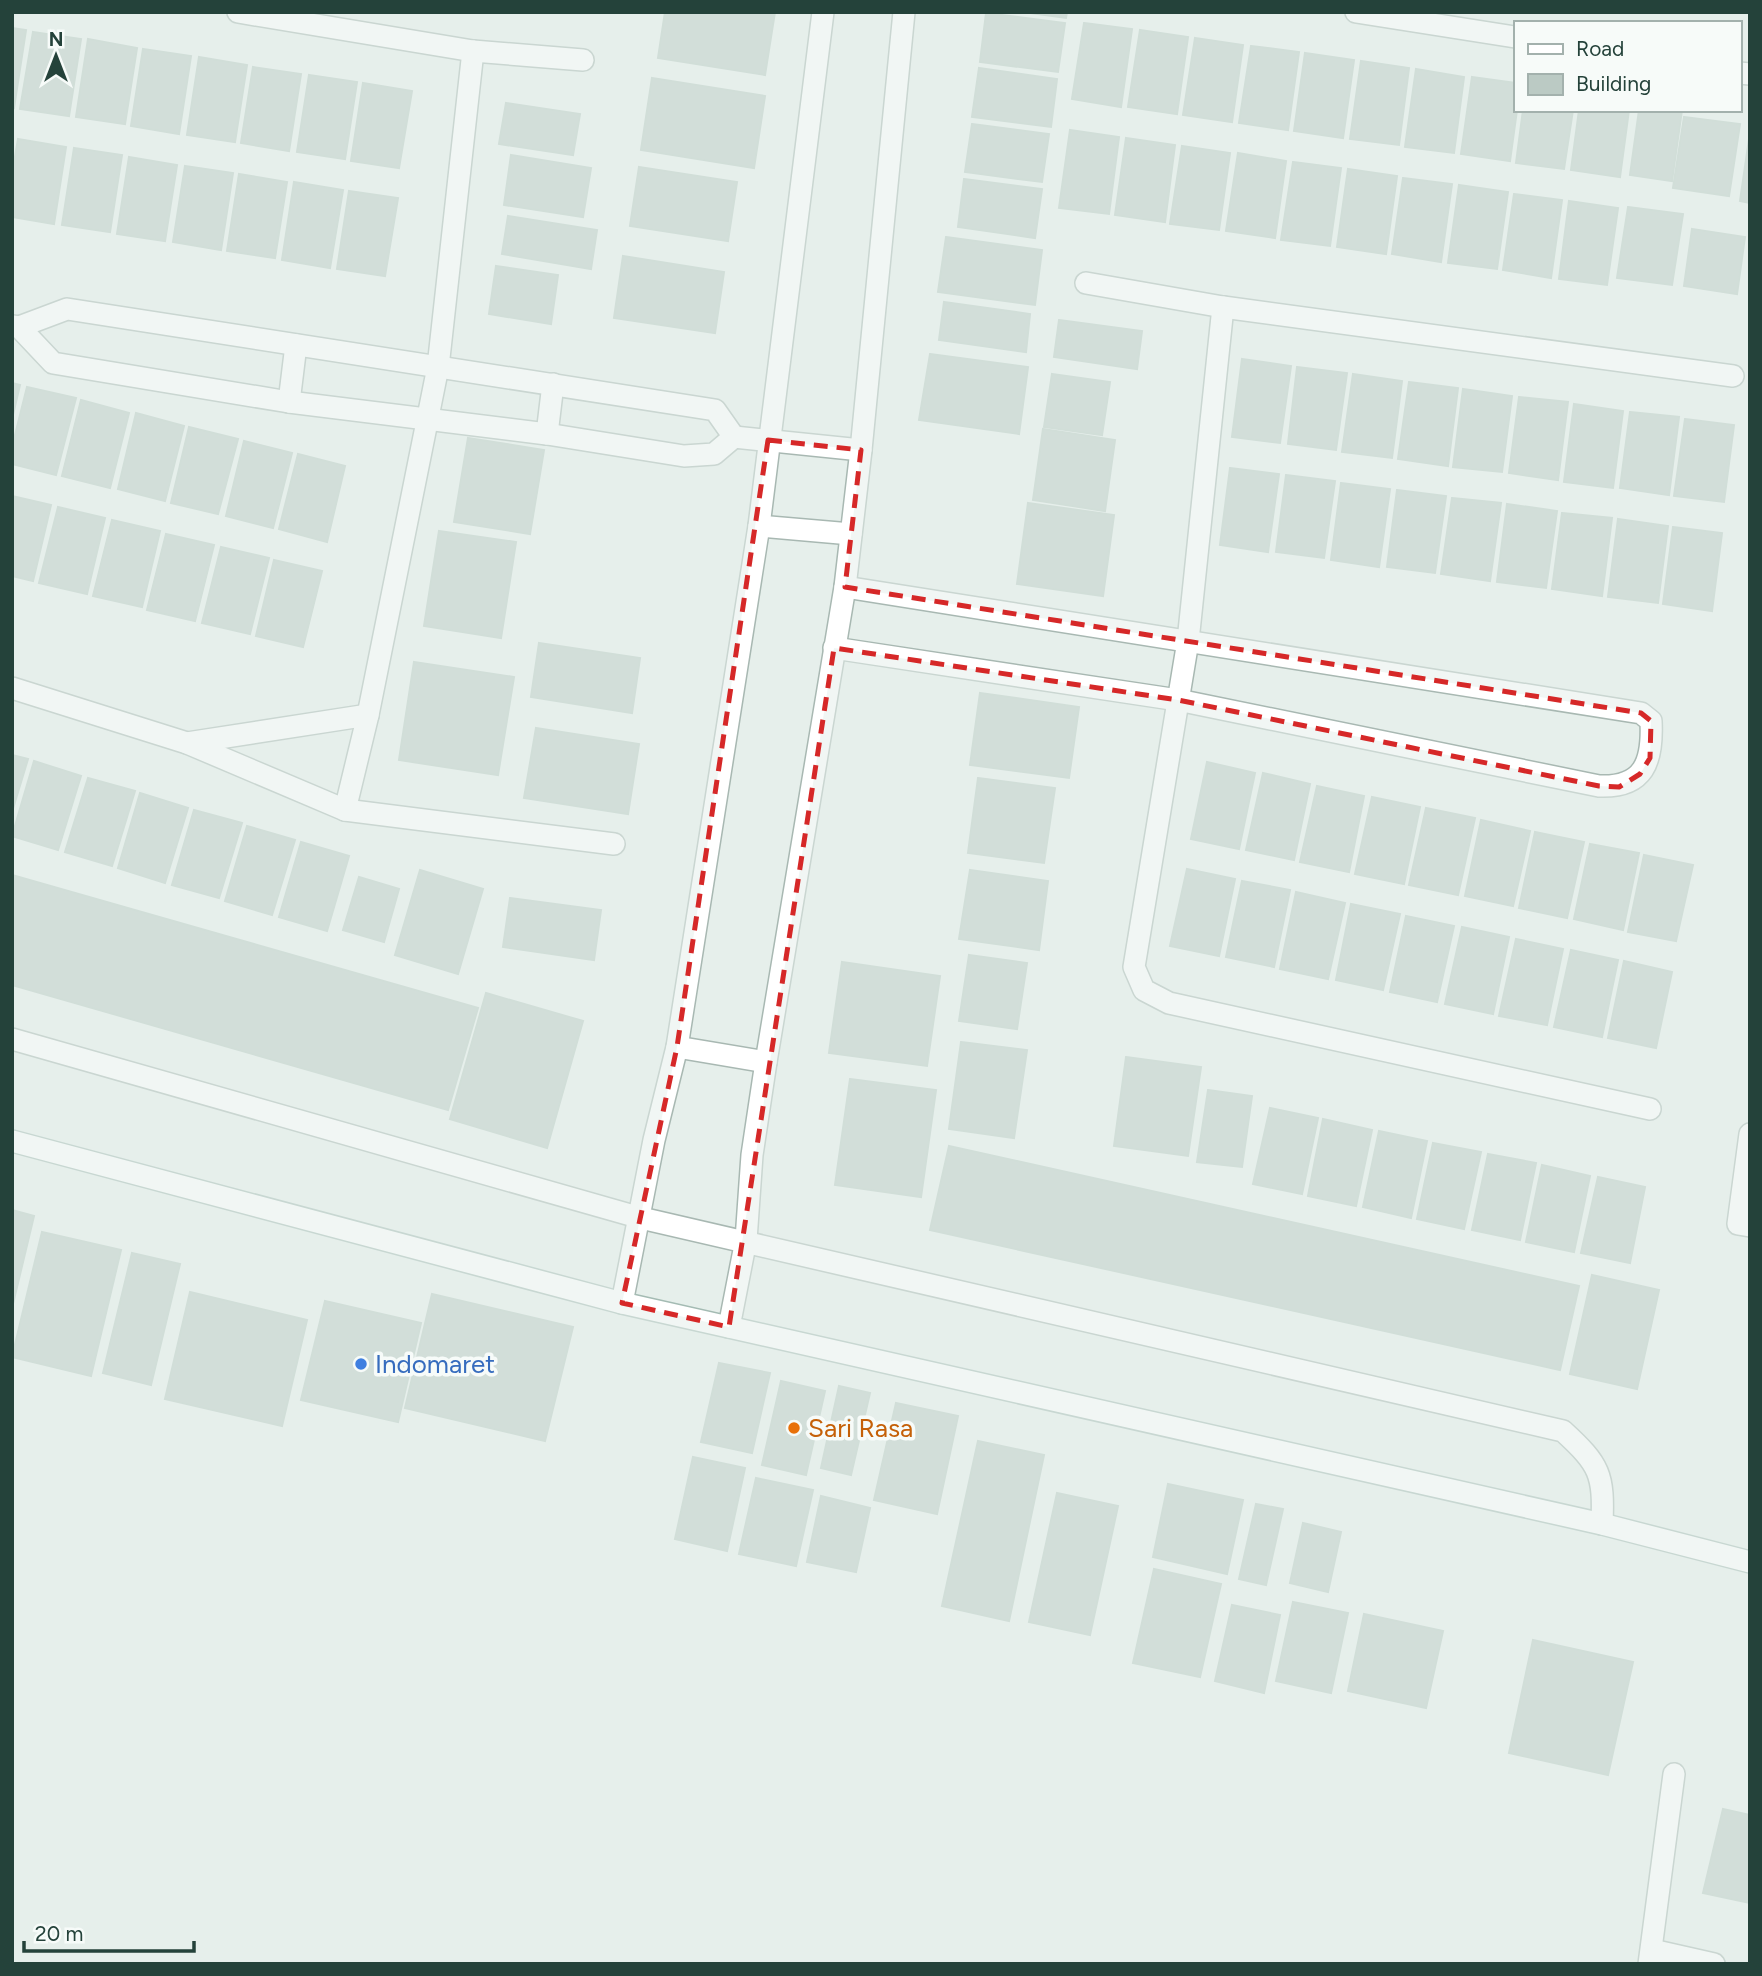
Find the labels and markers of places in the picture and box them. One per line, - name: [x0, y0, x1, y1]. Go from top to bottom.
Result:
- place label: Indomaret: [375, 1348, 495, 1380]
- marker: Indomaret: [353, 1356, 369, 1372]
- place label: Sari Rasa: [808, 1412, 913, 1444]
- marker: Sari Rasa: [786, 1420, 802, 1436]

